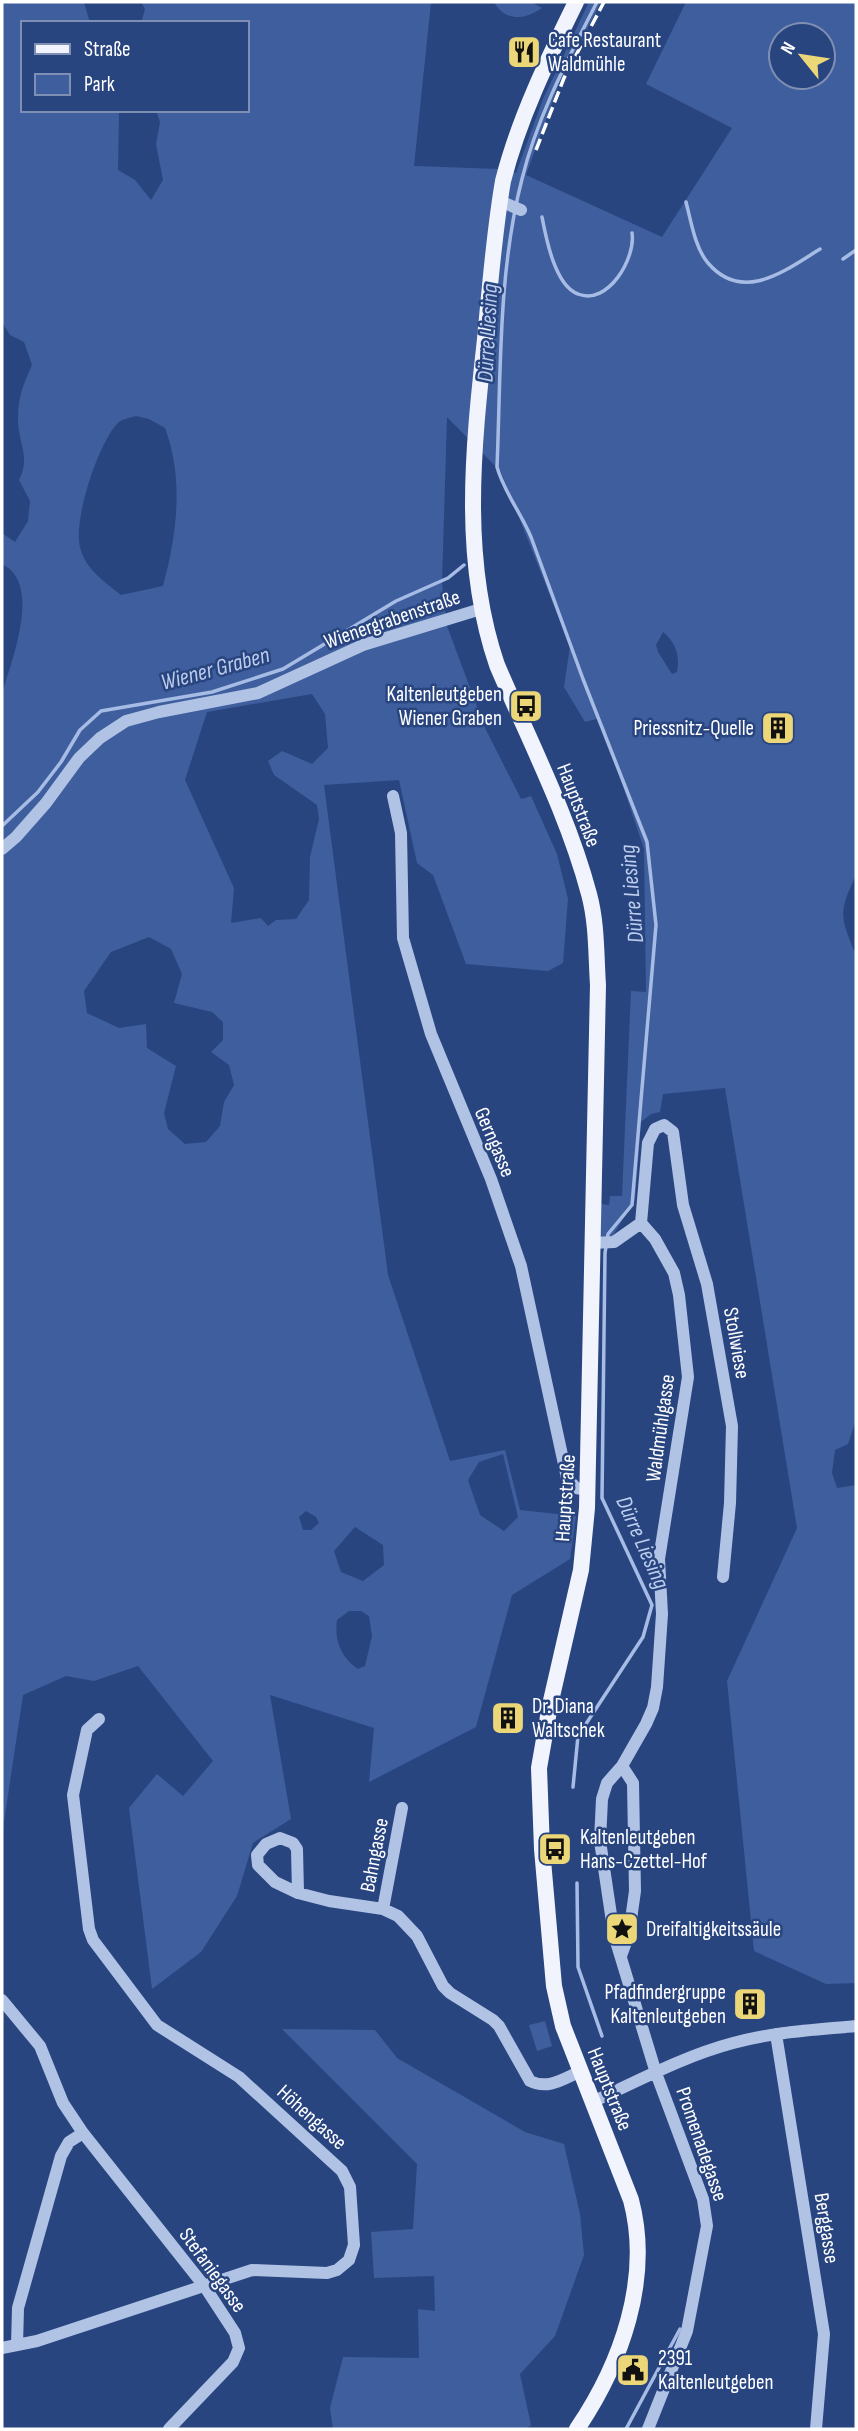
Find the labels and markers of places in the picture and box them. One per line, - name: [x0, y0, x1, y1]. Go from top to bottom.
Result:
- place label: Cafe Restaurant Waldmühle: [548, 28, 661, 77]
- restaurant icon: Cafe Restaurant Waldmühle: [505, 33, 543, 71]
- place label: Kaltenleutgeben Wiener Graben: [387, 682, 502, 731]
- bus stop icon: Kaltenleutgeben Wiener Graben: [507, 687, 545, 725]
- building icon: Priessnitz-Quelle: [759, 709, 797, 747]
- place label: Priessnitz-Quelle: [633, 716, 754, 741]
- place label: Dr. Diana Waltschek: [532, 1694, 605, 1743]
- building icon: Dr. Diana Waltschek: [489, 1699, 527, 1737]
- place label: Kaltenleutgeben Hans-Czettel-Hof: [580, 1825, 708, 1874]
- bus stop icon: Kaltenleutgeben Hans-Czettel-Hof: [536, 1830, 574, 1868]
- place icon: Dreifaltigkeitssäule: [603, 1910, 641, 1948]
- place label: Dreifaltigkeitssäule: [646, 1917, 781, 1942]
- place label: Pfadfindergruppe Kaltenleutgeben: [604, 1980, 726, 2029]
- building icon: Pfadfindergruppe Kaltenleutgeben: [731, 1985, 769, 2023]
- place label: 2391 Kaltenleutgeben: [658, 2346, 773, 2395]
- public building icon: 2391 Kaltenleutgeben: [614, 2351, 652, 2389]

